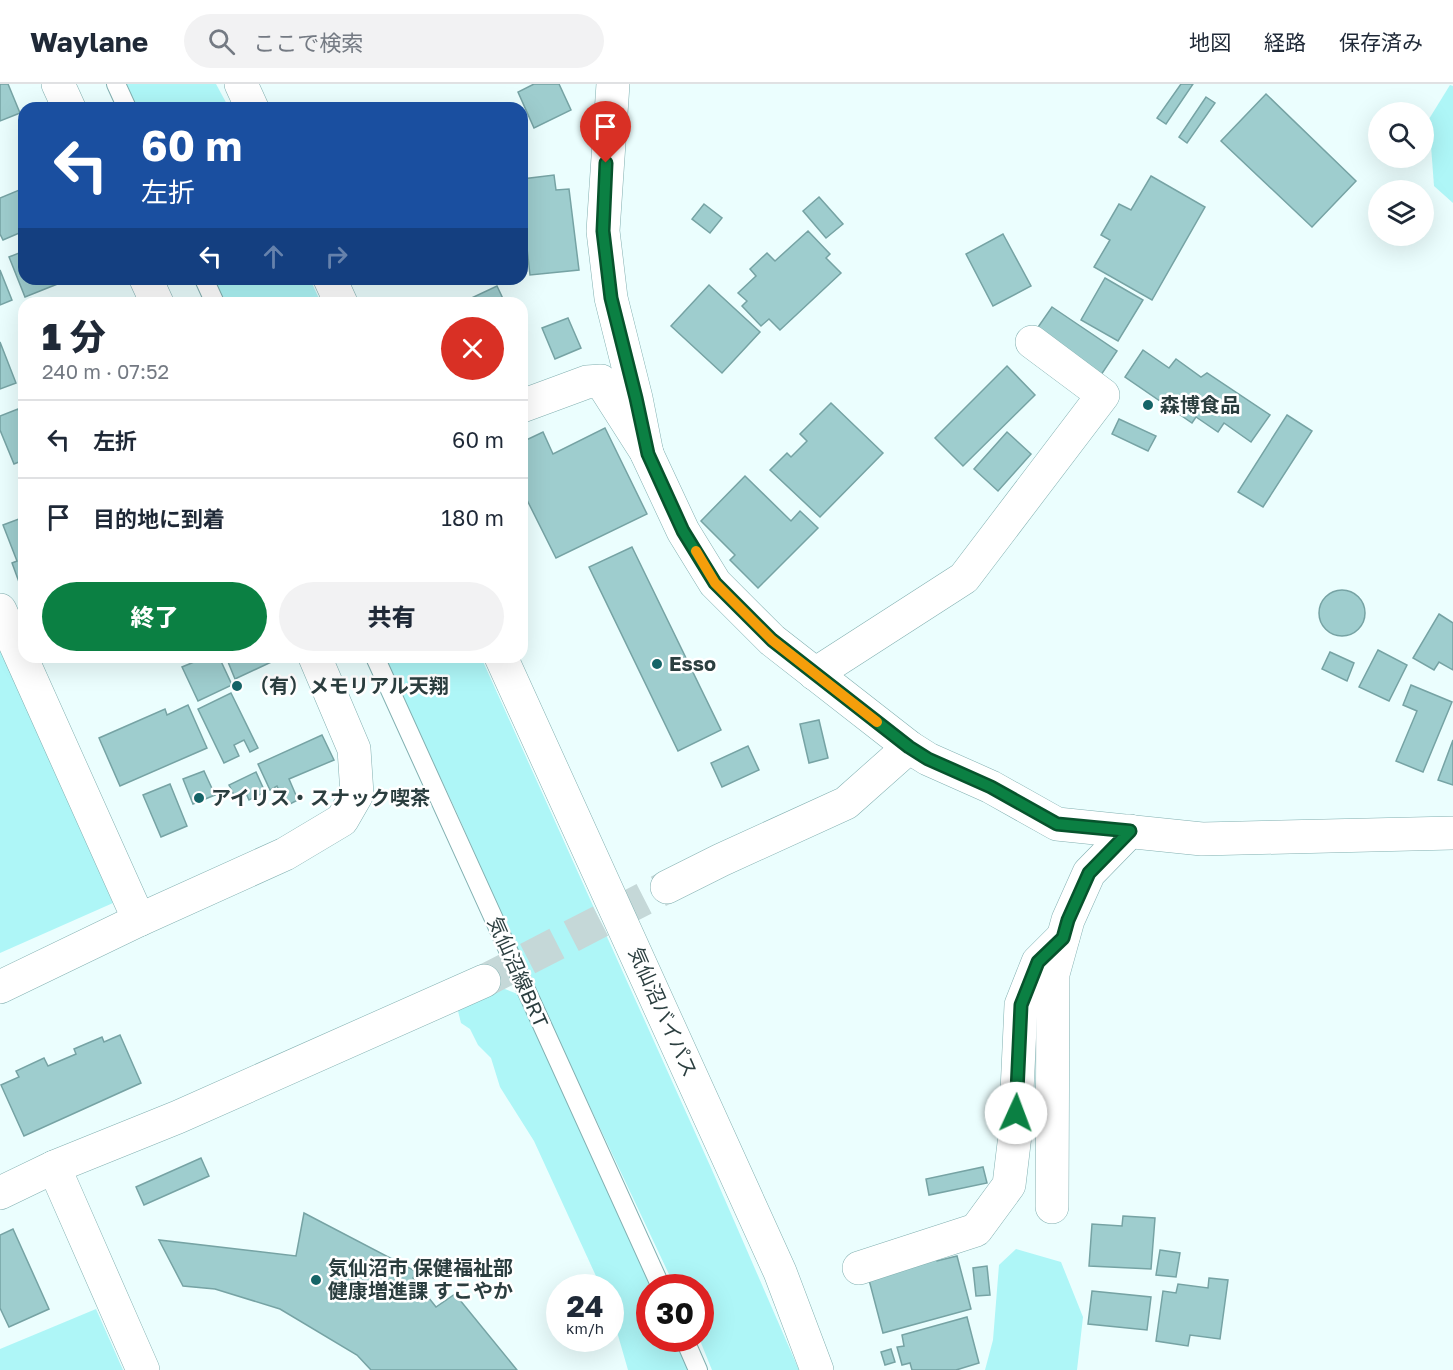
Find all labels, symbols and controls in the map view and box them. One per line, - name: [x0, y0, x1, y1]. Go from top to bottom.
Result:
- search box: [184, 14, 604, 68]
- text: Waylane: [30, 25, 148, 58]
- icon: search: [205, 25, 238, 58]
- text: ここで検索: [253, 29, 363, 56]
- text: 地図: [1189, 29, 1231, 55]
- text: 経路: [1264, 29, 1306, 55]
- text: 保存済み: [1339, 29, 1423, 55]
- pin: [580, 101, 631, 163]
- map controls: [1368, 102, 1434, 246]
- button: search: [1368, 102, 1434, 168]
- icon: arrive: [589, 110, 622, 143]
- text: 60 m: [141, 120, 242, 170]
- icon: left: [42, 126, 120, 204]
- text: 左折: [141, 176, 195, 208]
- button: layers: [1368, 180, 1434, 246]
- icon: left: [194, 240, 227, 273]
- icon: ahead: [257, 240, 290, 273]
- icon: right: [320, 240, 353, 273]
- text: 1 分: [42, 315, 106, 358]
- button: close: [441, 317, 504, 380]
- text: 240 m · 07:52: [42, 359, 169, 383]
- place label: 森博食品: [1160, 392, 1240, 416]
- marker: 森博食品: [1141, 398, 1155, 412]
- icon: left: [42, 423, 75, 456]
- text: 60 m: [452, 426, 504, 453]
- text: 左折: [93, 427, 137, 454]
- icon: arrive: [42, 501, 75, 534]
- text: 180 m: [441, 504, 504, 531]
- text: 目的地に到着: [93, 505, 225, 532]
- button: 終了: [42, 582, 267, 651]
- button: 共有: [279, 582, 504, 651]
- place label: Esso: [669, 651, 716, 675]
- marker: Esso: [650, 657, 664, 671]
- place label: （有）メモリアル天翔: [249, 673, 449, 697]
- marker: （有）メモリアル天翔: [230, 679, 244, 693]
- place label: アイリス・スナック喫茶: [211, 785, 430, 809]
- marker: アイリス・スナック喫茶: [192, 791, 206, 805]
- street label: 気仙沼線BRT: [484, 912, 554, 1031]
- street label: 気仙沼バイパス: [625, 943, 703, 1080]
- position arrow: [984, 1081, 1048, 1145]
- place label: 気仙沼市 保健福祉部 健康増進課 すこやか: [328, 1255, 513, 1302]
- marker: 気仙沼市 保健福祉部 健康増進課 すこやか: [309, 1273, 323, 1287]
- speed limit sign: 30: [636, 1274, 714, 1352]
- text: 24: [566, 1288, 604, 1324]
- text: km/h: [566, 1319, 604, 1337]

